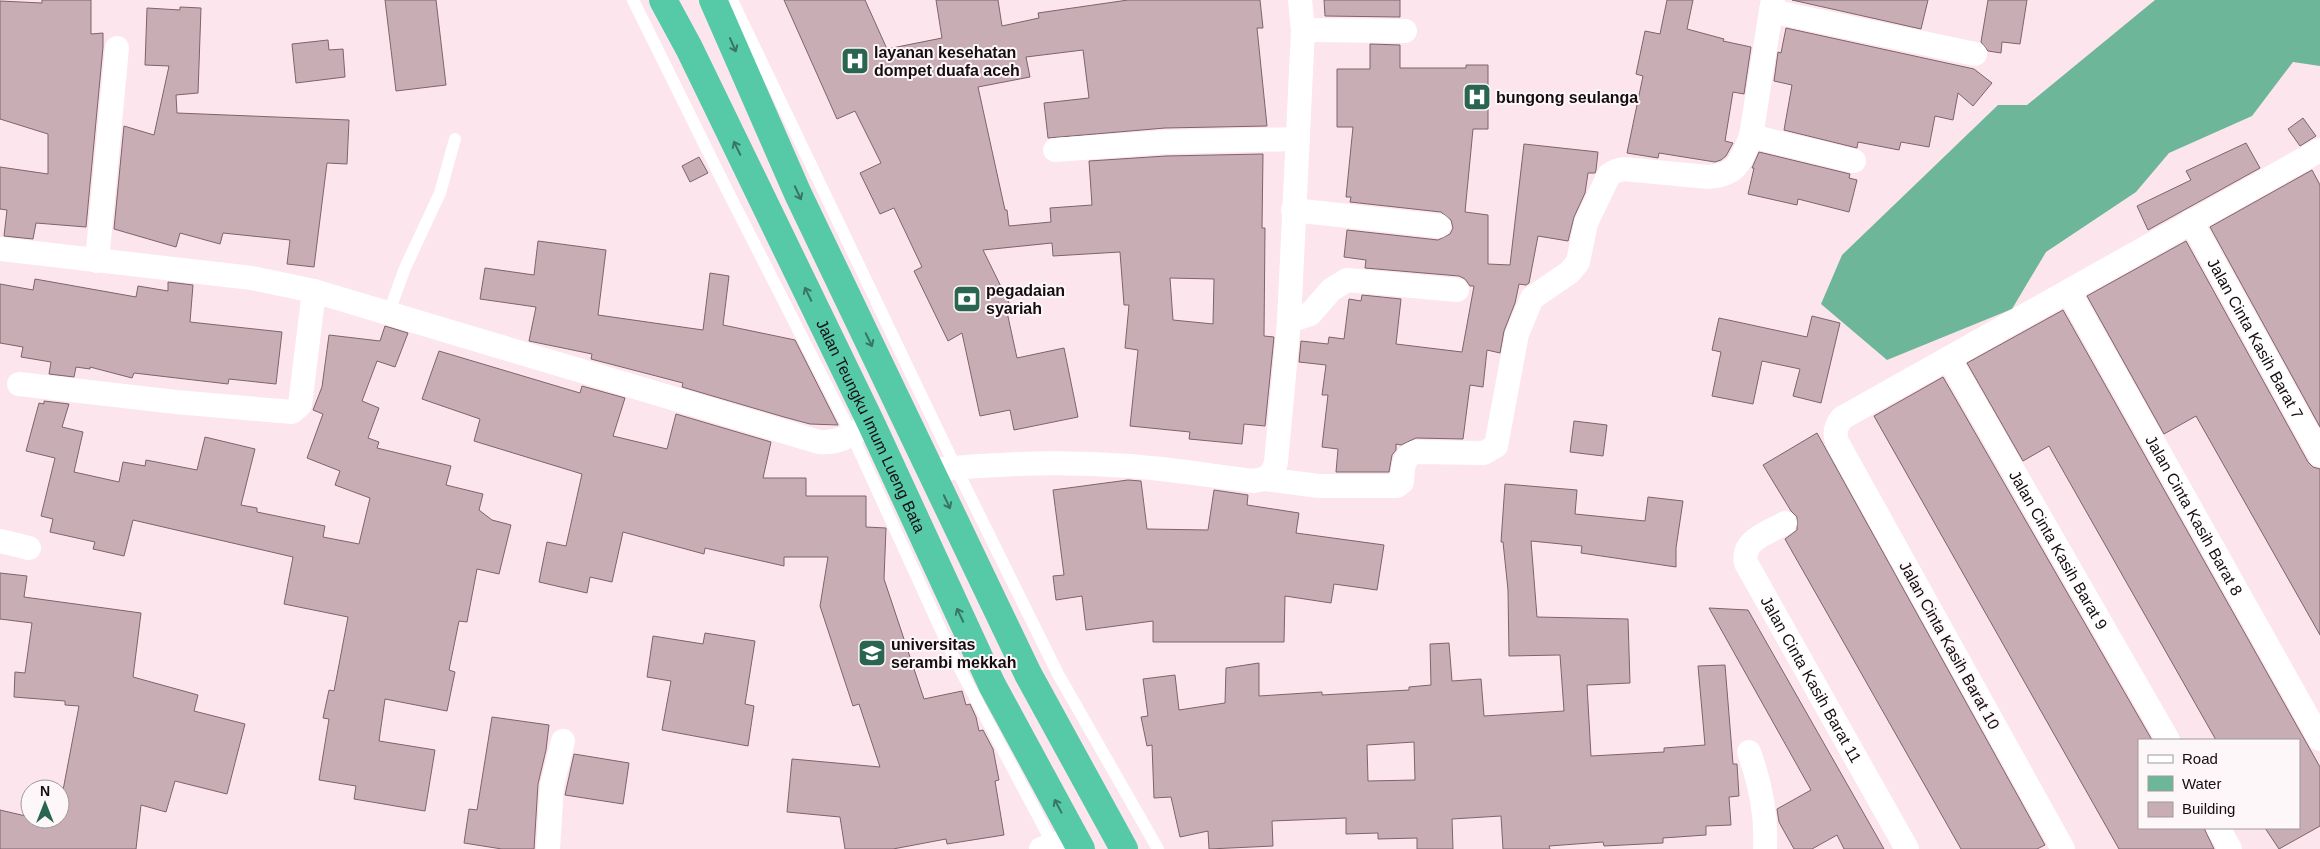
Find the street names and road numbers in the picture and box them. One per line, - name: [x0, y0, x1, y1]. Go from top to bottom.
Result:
- street label: Jalan Cinta Kasih Barat 7: [2204, 255, 2306, 422]
- street label: Jalan Teungku Imum Lueng Bata: [813, 317, 928, 535]
- street label: Jalan Cinta Kasih Barat 8: [2142, 433, 2246, 598]
- street label: Jalan Cinta Kasih Barat 9: [2006, 467, 2111, 633]
- street label: Jalan Cinta Kasih Barat 10: [1896, 558, 2003, 732]
- street label: Jalan Cinta Kasih Barat 11: [1757, 593, 1865, 766]

